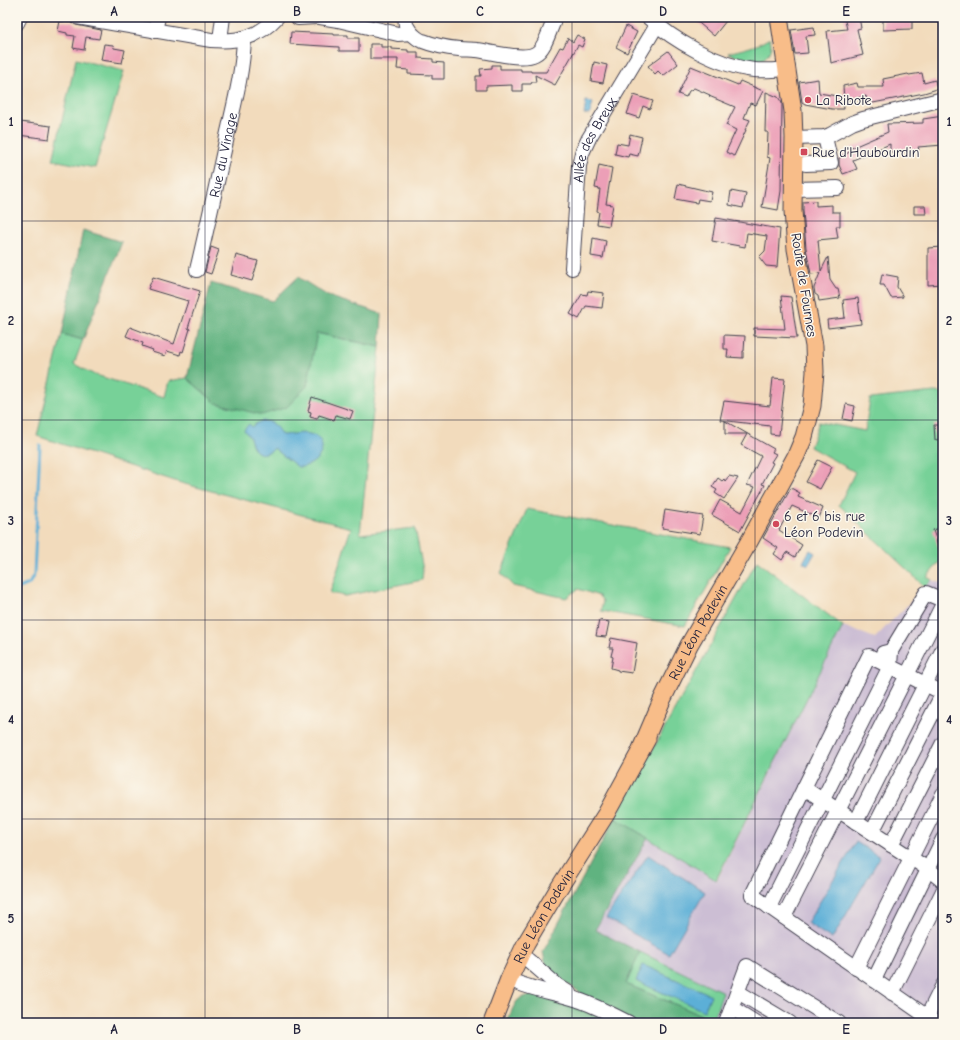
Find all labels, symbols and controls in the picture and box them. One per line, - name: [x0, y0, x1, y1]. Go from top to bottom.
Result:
- text: A: [110, 4, 118, 19]
- text: B: [293, 4, 301, 19]
- text: C: [476, 4, 484, 19]
- text: D: [659, 4, 667, 19]
- text: E: [842, 4, 850, 19]
- place label: La Ribote: [816, 92, 872, 109]
- street label: Allée des Breux: [569, 94, 620, 183]
- marker: La Ribote: [803, 95, 813, 105]
- street label: Rue du Vinage: [205, 111, 241, 199]
- text: 1: [8, 114, 14, 129]
- text: 1: [946, 114, 952, 129]
- place label: Rue d'Haubourdin: [812, 144, 919, 161]
- marker: Rue d'Haubourdin: [799, 147, 809, 157]
- street label: Route de Fournes: [787, 232, 821, 338]
- text: 2: [8, 313, 14, 328]
- text: 2: [946, 313, 952, 328]
- place label: 6 et 6 bis rue Léon Podevin: [784, 508, 865, 541]
- text: 3: [8, 513, 14, 528]
- text: 3: [946, 513, 952, 528]
- marker: 6 et 6 bis rue Léon Podevin: [771, 519, 781, 529]
- street label: Rue Léon Podevin: [665, 581, 731, 683]
- text: 4: [8, 712, 14, 727]
- text: 4: [946, 712, 952, 727]
- street label: Rue Léon Podevin: [509, 865, 578, 966]
- text: 5: [8, 911, 15, 926]
- text: 5: [946, 911, 953, 926]
- text: A: [110, 1022, 118, 1037]
- text: B: [293, 1022, 301, 1037]
- text: C: [476, 1022, 484, 1037]
- text: D: [659, 1022, 667, 1037]
- text: E: [842, 1022, 850, 1037]

